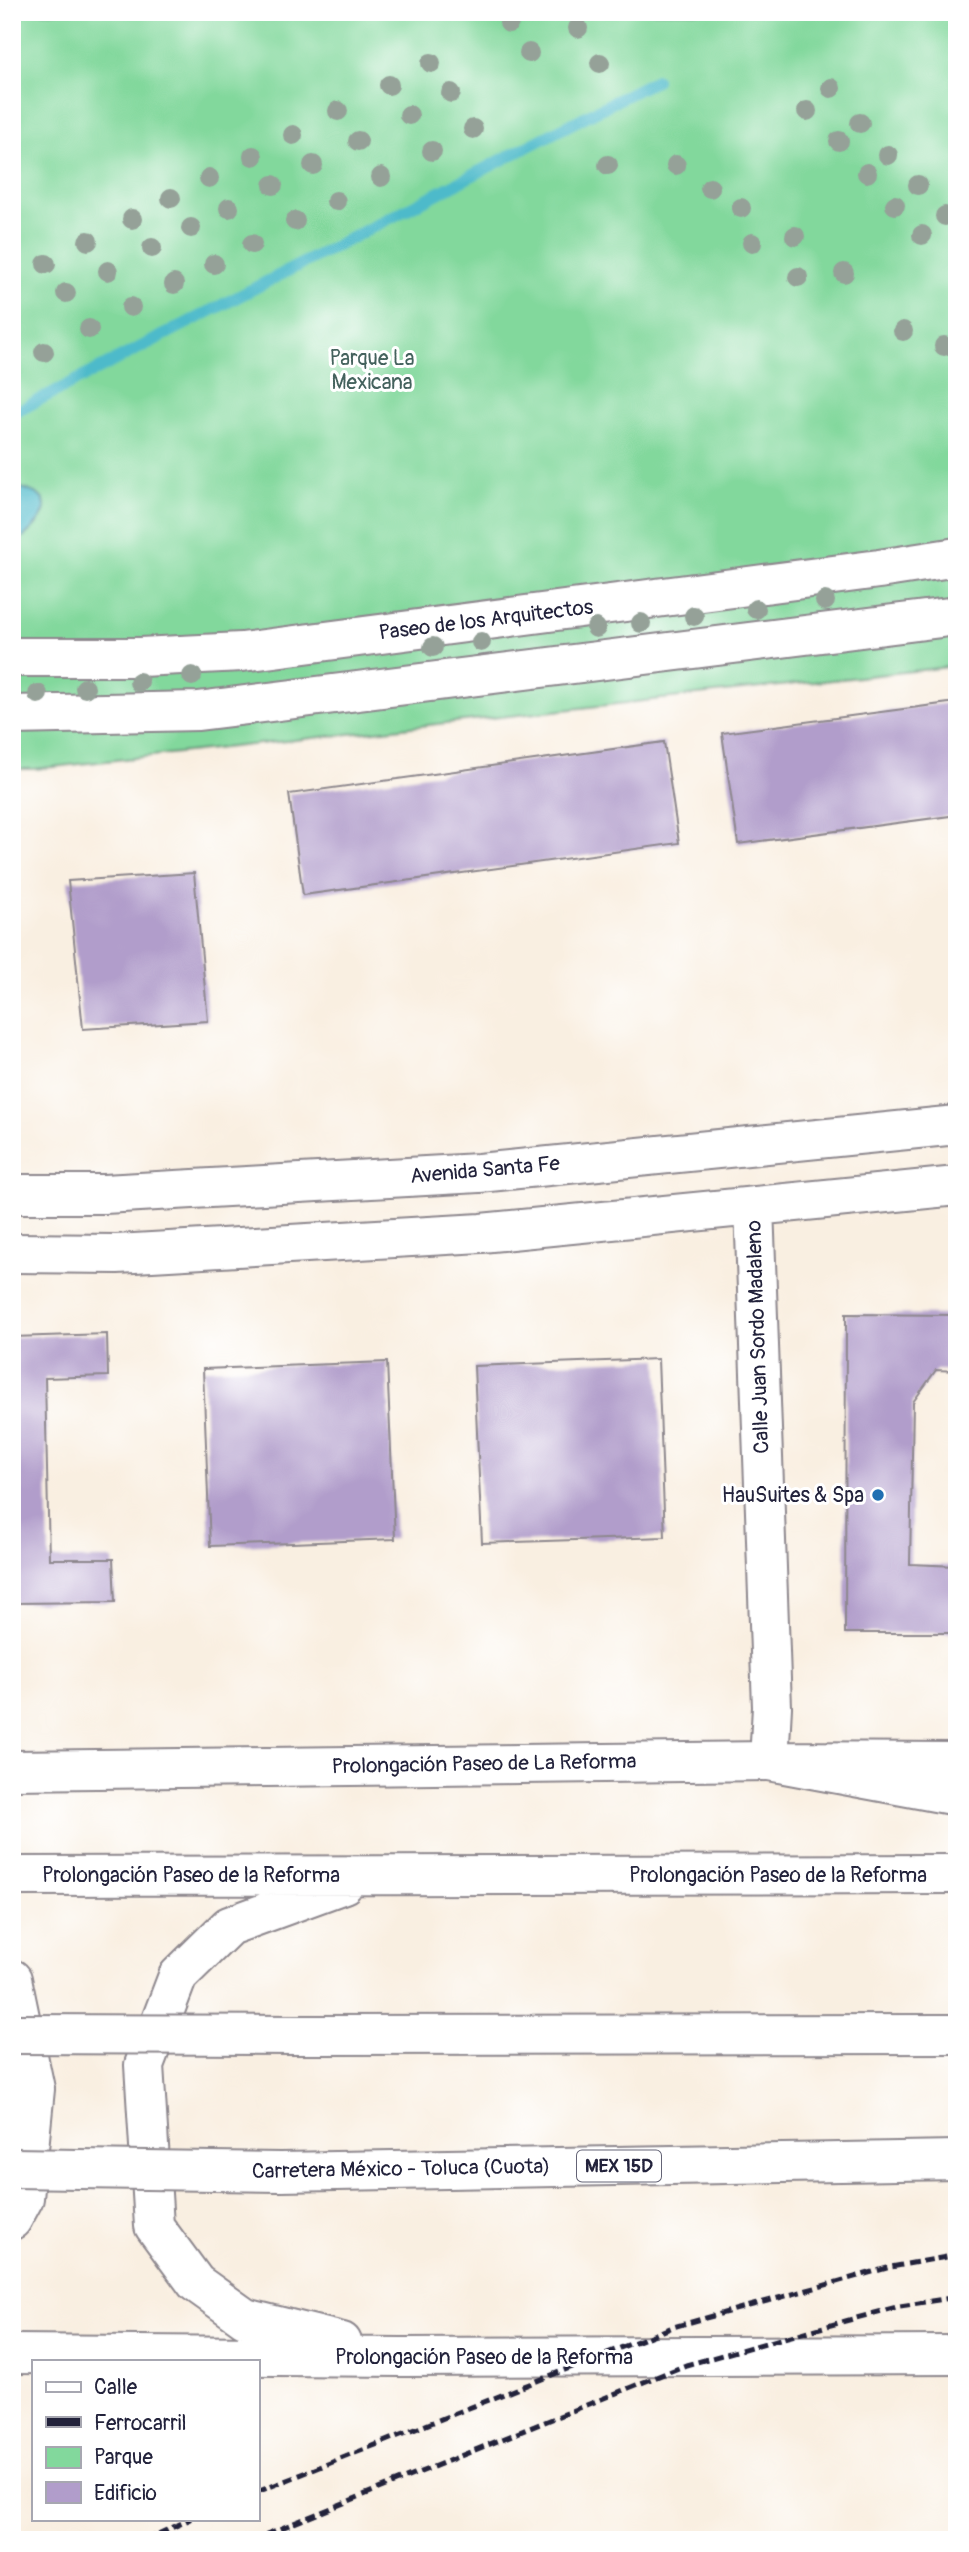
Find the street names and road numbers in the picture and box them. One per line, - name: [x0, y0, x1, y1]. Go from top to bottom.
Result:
- street label: Paseo de los Arquitectos: [377, 593, 595, 647]
- street label: Avenida Santa Fe: [409, 1150, 562, 1190]
- street label: Calle Juan Sordo Madaleno: [740, 1220, 776, 1454]
- street label: Prolongación Paseo de La Reforma: [331, 1748, 637, 1780]
- street label: Prolongación Paseo de la Reforma: [42, 1862, 340, 1889]
- street label: Prolongación Paseo de la Reforma: [629, 1862, 927, 1889]
- road number: MEX 15D: [577, 2150, 661, 2182]
- street label: Carretera México - Toluca (Cuota): [252, 2153, 550, 2185]
- street label: Prolongación Paseo de la Reforma: [335, 2344, 633, 2371]

